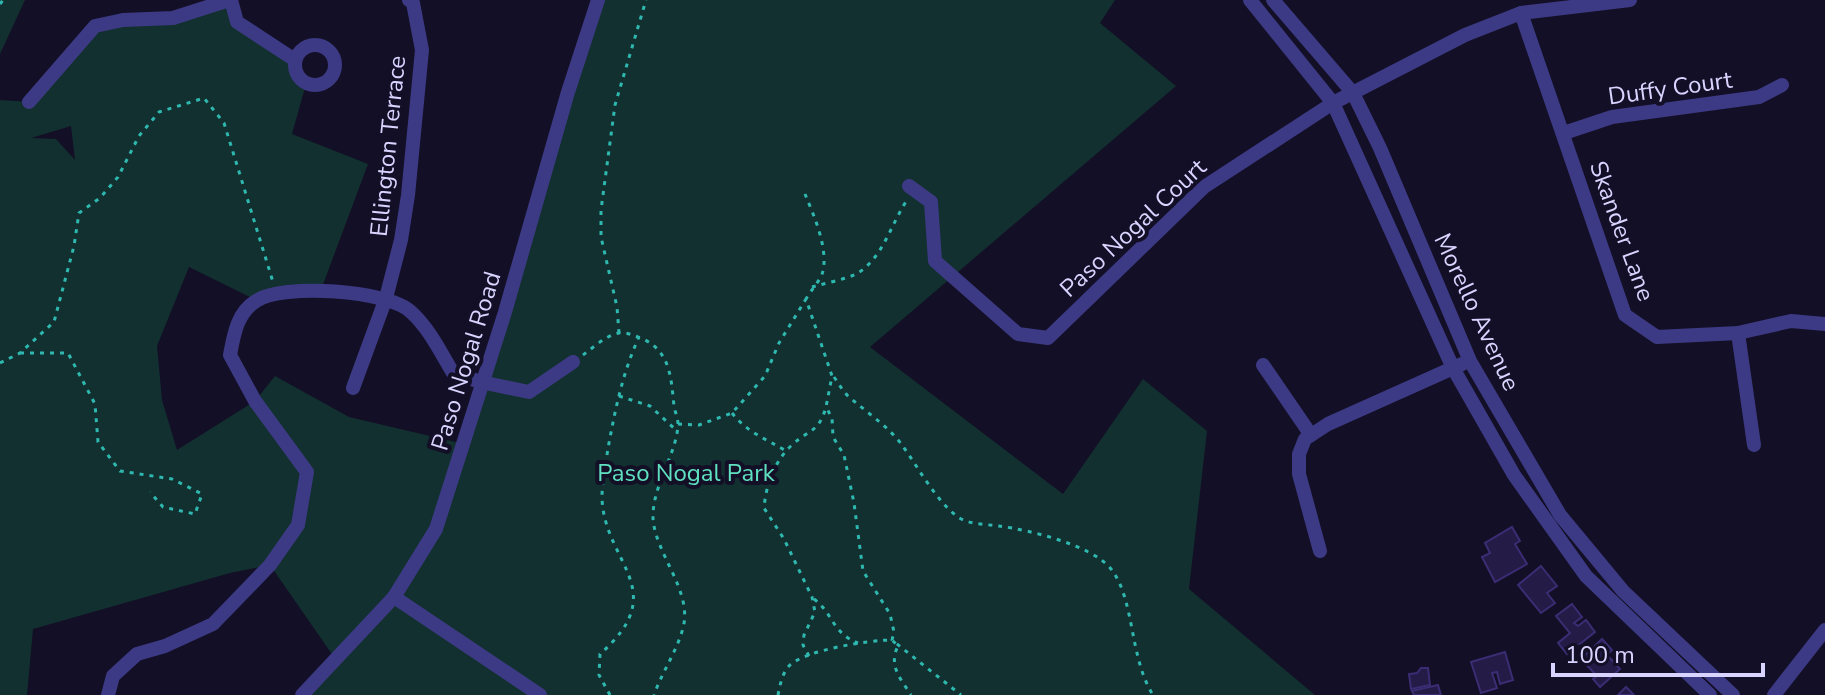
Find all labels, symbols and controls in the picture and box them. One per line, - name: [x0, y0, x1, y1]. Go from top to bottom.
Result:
- street label: Ellington Terrace: [363, 54, 413, 238]
- street label: Duffy Court: [1606, 63, 1735, 113]
- street label: Paso Nogal Court: [1053, 151, 1214, 304]
- street label: Skander Lane: [1582, 157, 1662, 305]
- street label: Morello Avenue: [1427, 228, 1527, 396]
- street label: Paso Nogal Road: [424, 268, 508, 454]
- park label: Paso Nogal Park: [597, 457, 776, 489]
- scale bar: [1553, 627, 1763, 677]
- text: 100 m: [1565, 639, 1635, 671]

